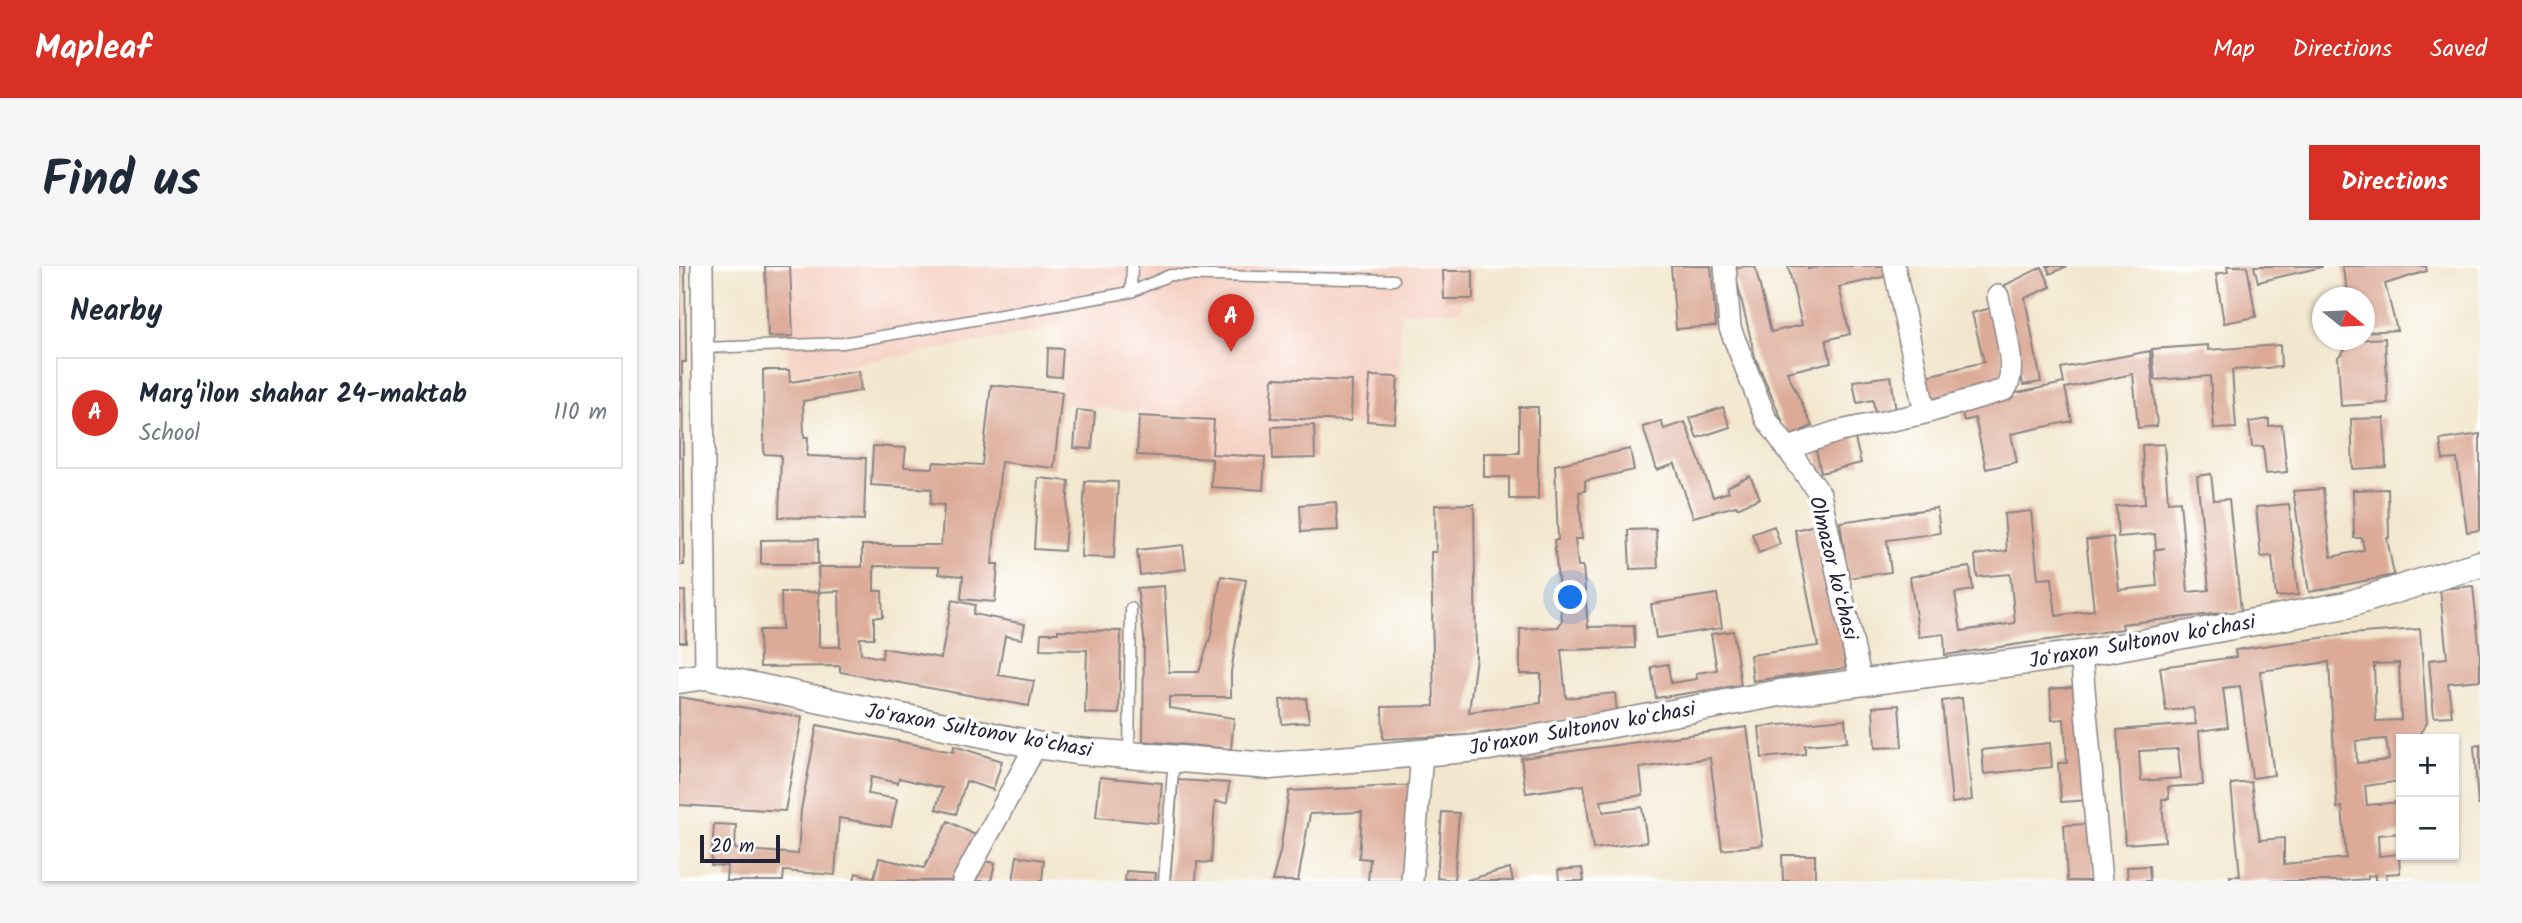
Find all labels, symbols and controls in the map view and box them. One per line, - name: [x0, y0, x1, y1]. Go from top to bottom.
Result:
- text: Mapleaf: [35, 23, 151, 76]
- text: Map: [2213, 30, 2255, 69]
- text: Directions: [2293, 30, 2392, 69]
- text: Saved: [2430, 30, 2487, 69]
- text: Find us: [42, 143, 200, 221]
- button: Directions: [2309, 145, 2480, 220]
- north arrow: [2312, 287, 2375, 350]
- text: Nearby: [70, 288, 162, 336]
- pin: A: [1208, 294, 1254, 352]
- text: Marg'ilon shahar 24-maktab: [139, 374, 467, 416]
- text: A: [88, 395, 102, 431]
- text: 110 m: [554, 395, 607, 431]
- text: School: [139, 416, 200, 452]
- street label: Olmazor koʻchasi: [1799, 493, 1867, 645]
- your location: [1553, 580, 1587, 614]
- street label: Joʻraxon Sultonov koʻchasi: [2026, 606, 2259, 679]
- street label: Joʻraxon Sultonov koʻchasi: [1466, 693, 1699, 766]
- street label: Joʻraxon Sultonov koʻchasi: [863, 695, 1096, 768]
- map controls: [2396, 734, 2459, 860]
- button: +: [2396, 734, 2459, 797]
- button: −: [2396, 797, 2459, 860]
- scale bar: [700, 832, 781, 864]
- text: 20 m: [711, 832, 754, 862]

